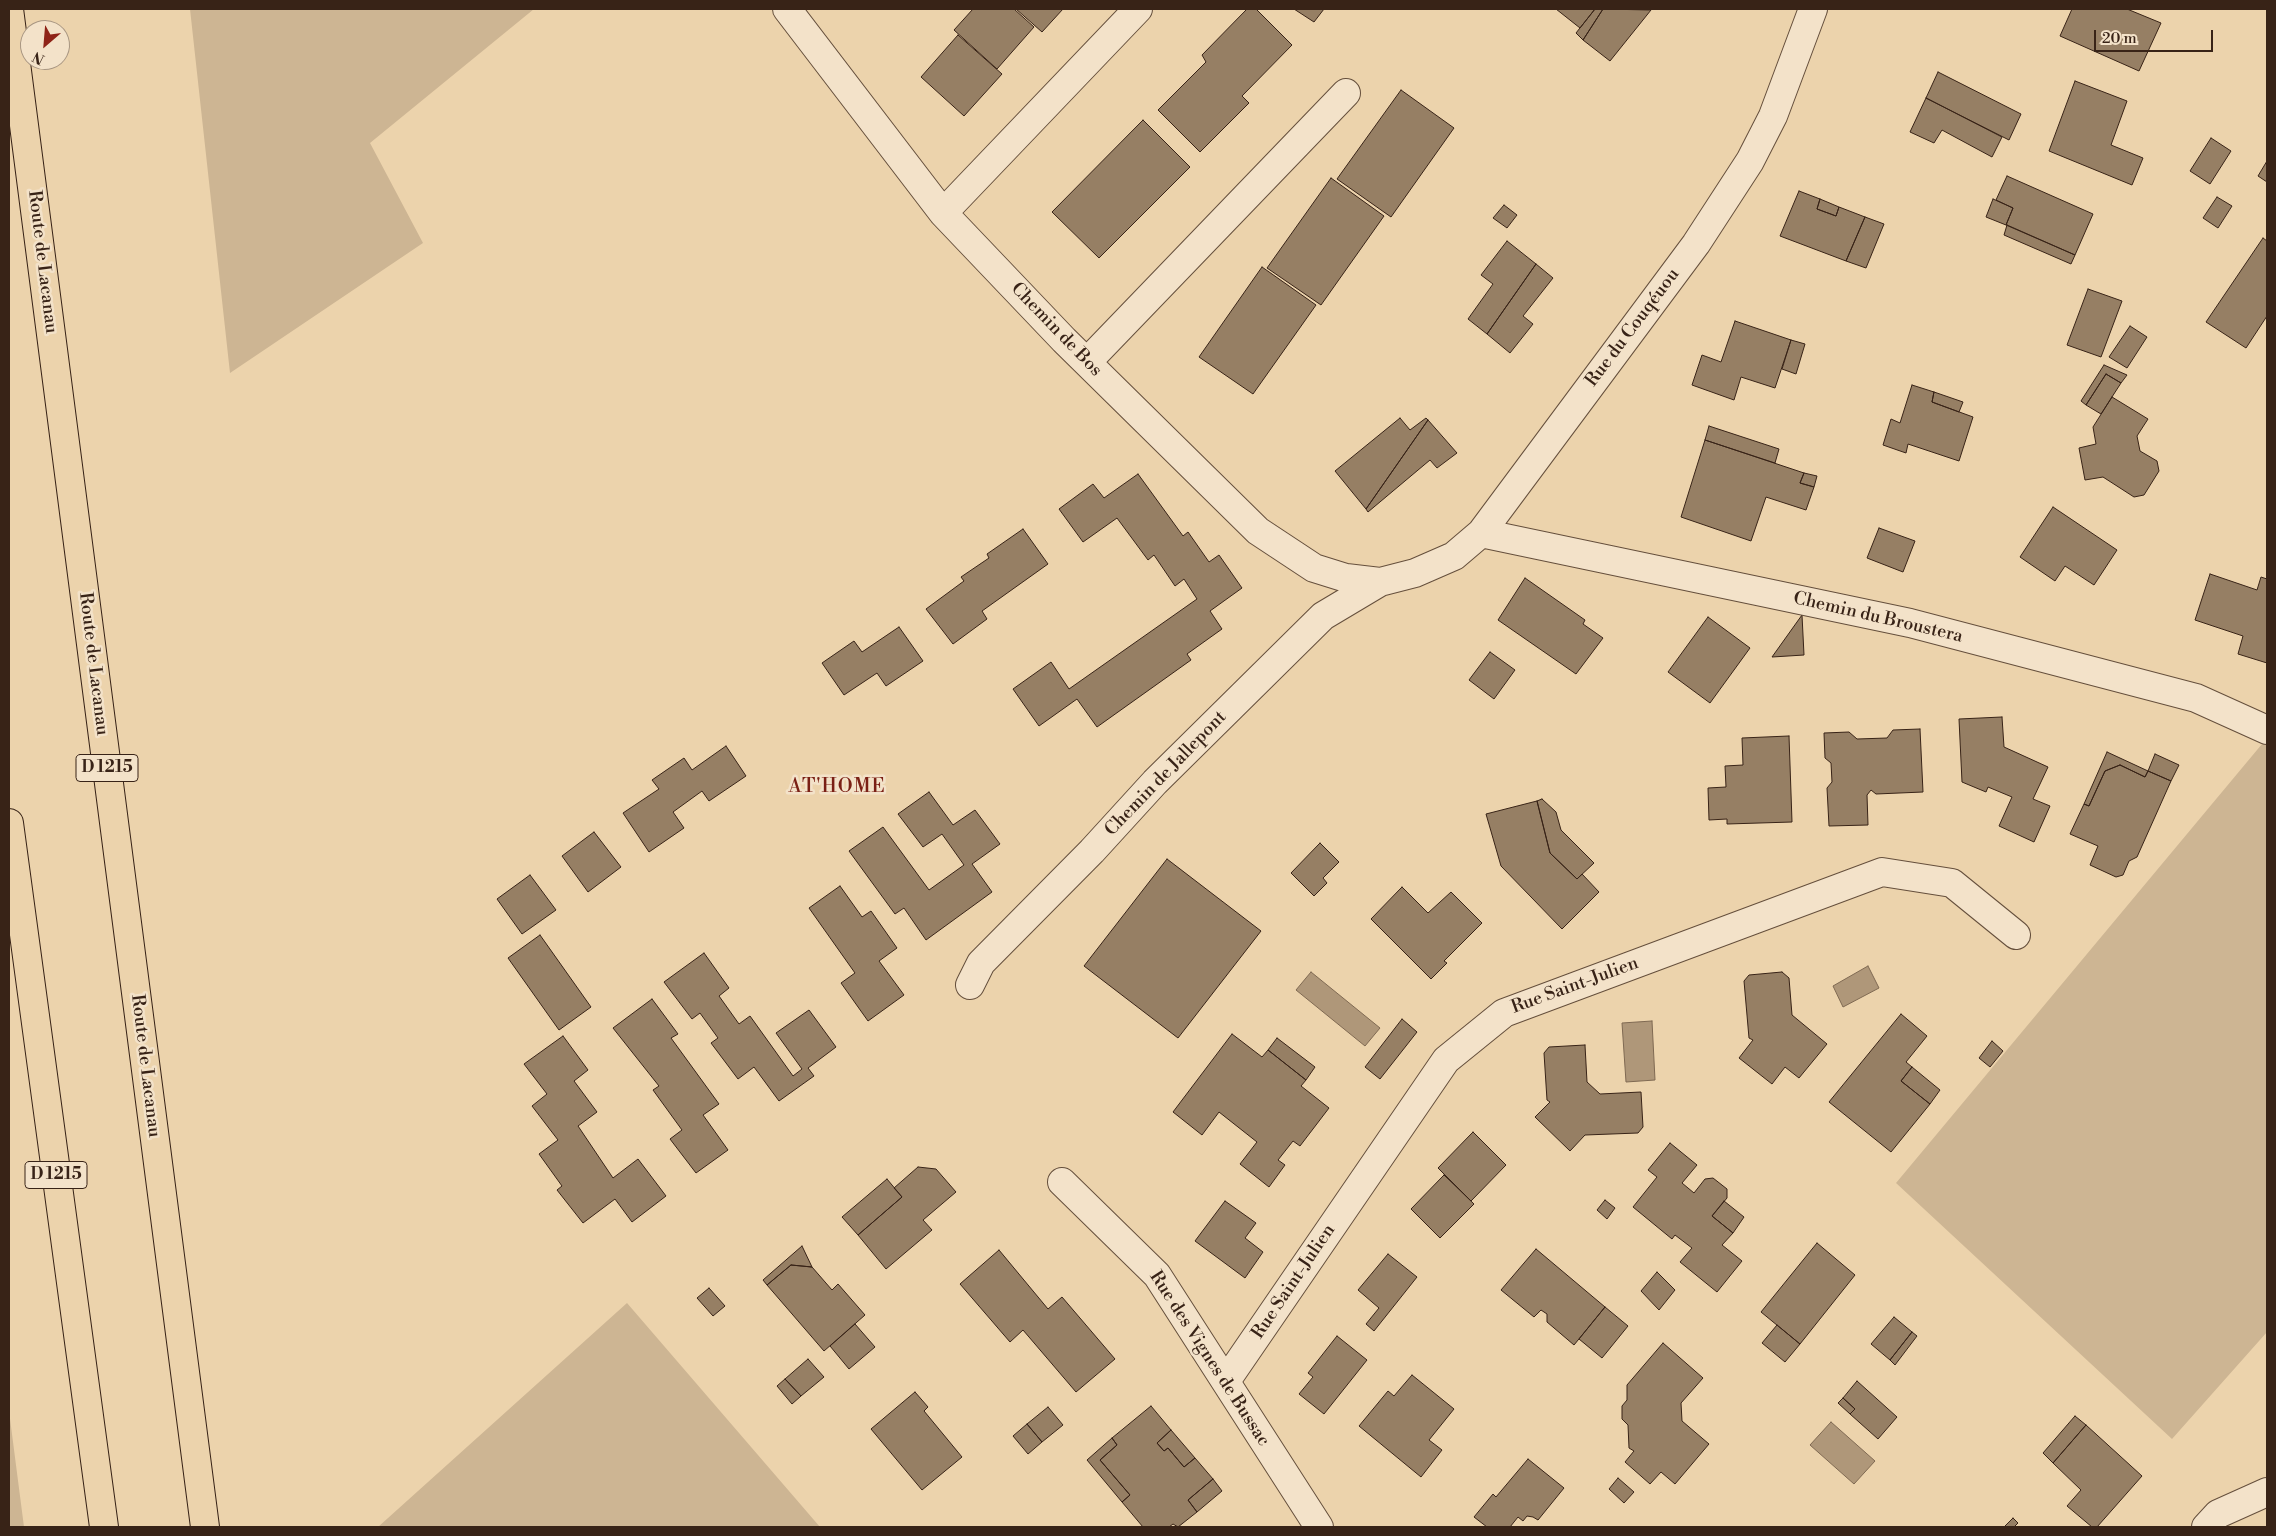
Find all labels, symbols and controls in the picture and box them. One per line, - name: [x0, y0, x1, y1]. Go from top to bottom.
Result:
- north arrow: [20, 20, 70, 70]
- scale bar: [2096, 20, 2215, 52]
- text: 20 m: [2102, 29, 2137, 48]
- text: N: [30, 47, 48, 68]
- street label: Route de Lacanau: [23, 189, 61, 335]
- street label: Rue du Couqéuou: [1581, 265, 1685, 391]
- street label: Chemin de Bos: [1006, 279, 1106, 381]
- street label: Chemin du Broustera: [1791, 588, 1965, 648]
- street label: Route de Lacanau: [74, 591, 112, 737]
- street label: Chemin de Jallepont: [1101, 707, 1231, 841]
- road number: D 1215: [76, 754, 138, 781]
- district label: AT'HOME: [788, 776, 886, 798]
- street label: Rue Saint-Julien: [1508, 953, 1642, 1019]
- street label: Route de Lacanau: [126, 993, 164, 1139]
- road number: D 1215: [25, 1162, 87, 1188]
- street label: Rue Saint-Julien: [1248, 1221, 1340, 1343]
- street label: Rue des Vignes de Bussac: [1144, 1267, 1274, 1451]

